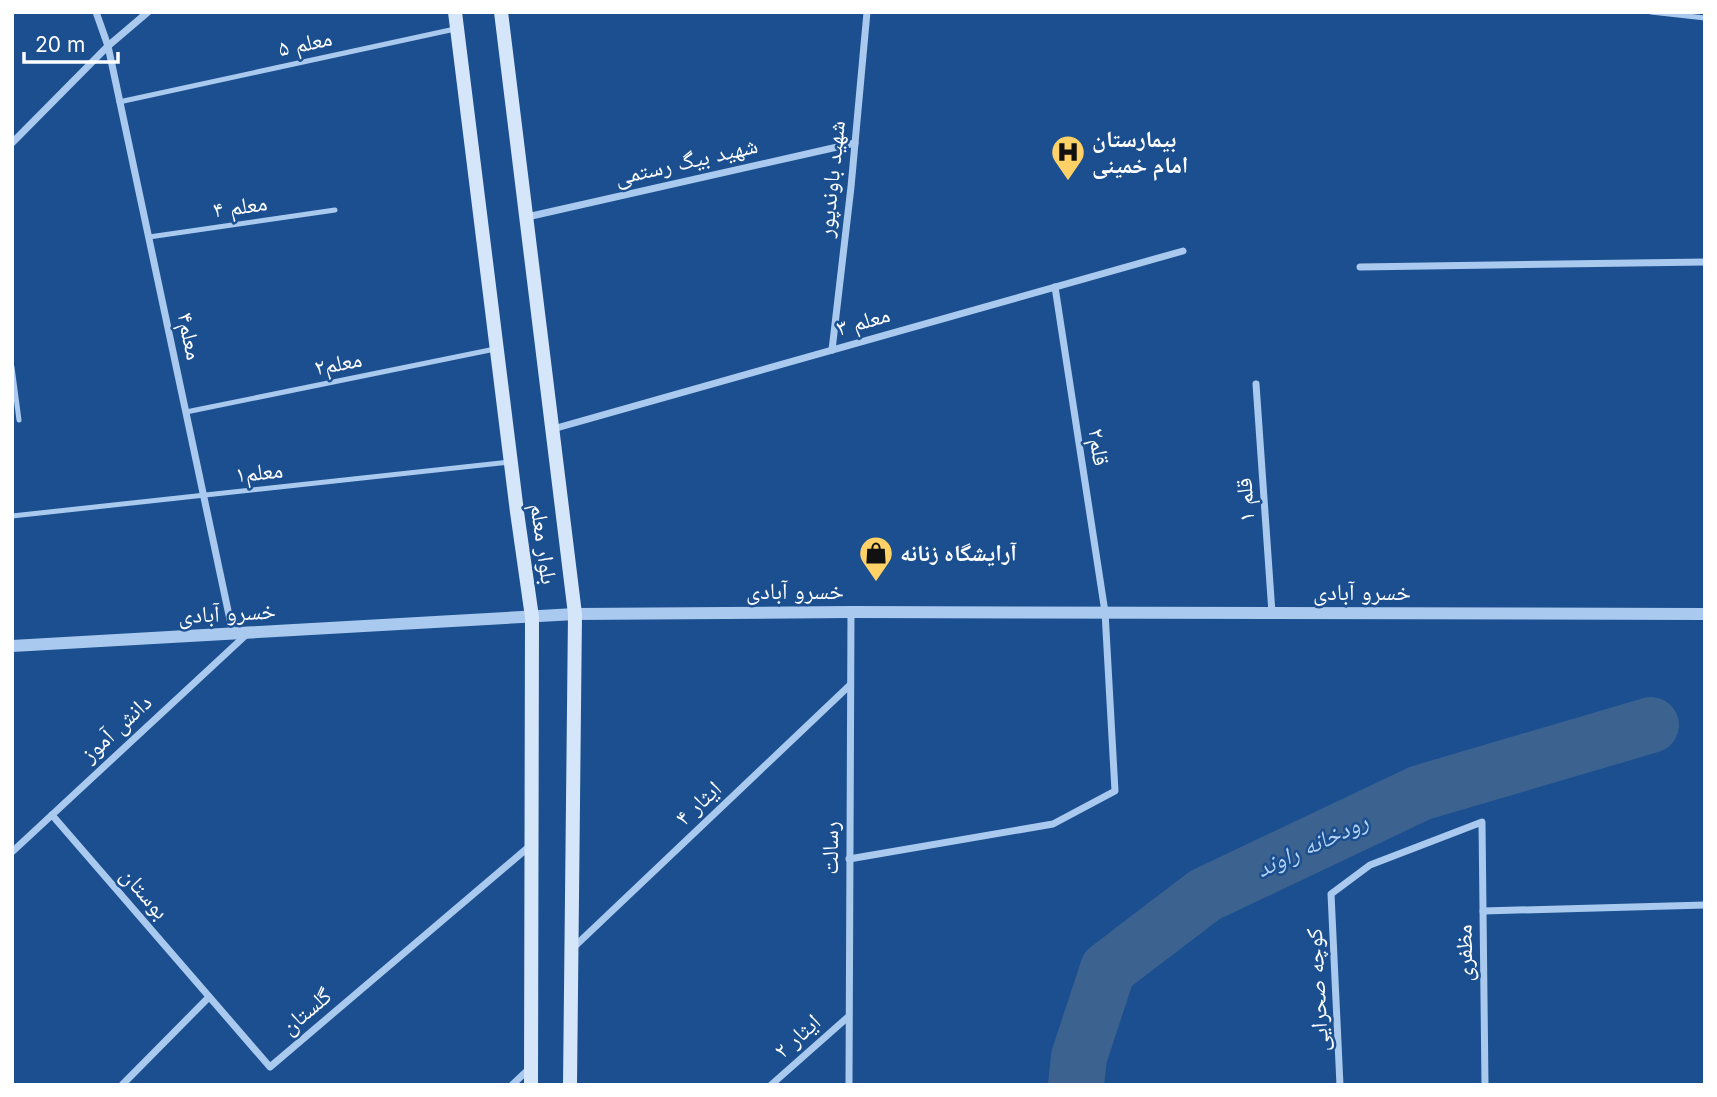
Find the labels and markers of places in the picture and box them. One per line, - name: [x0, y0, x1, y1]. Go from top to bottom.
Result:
- place label: بیمارستان امام خمینی: [1092, 125, 1188, 181]
- hospital icon: بیمارستان امام خمینی: [1049, 133, 1087, 182]
- shop icon: آرایشگاه زنانه: [857, 534, 895, 583]
- place label: آرایشگاه زنانه: [900, 539, 1017, 567]

